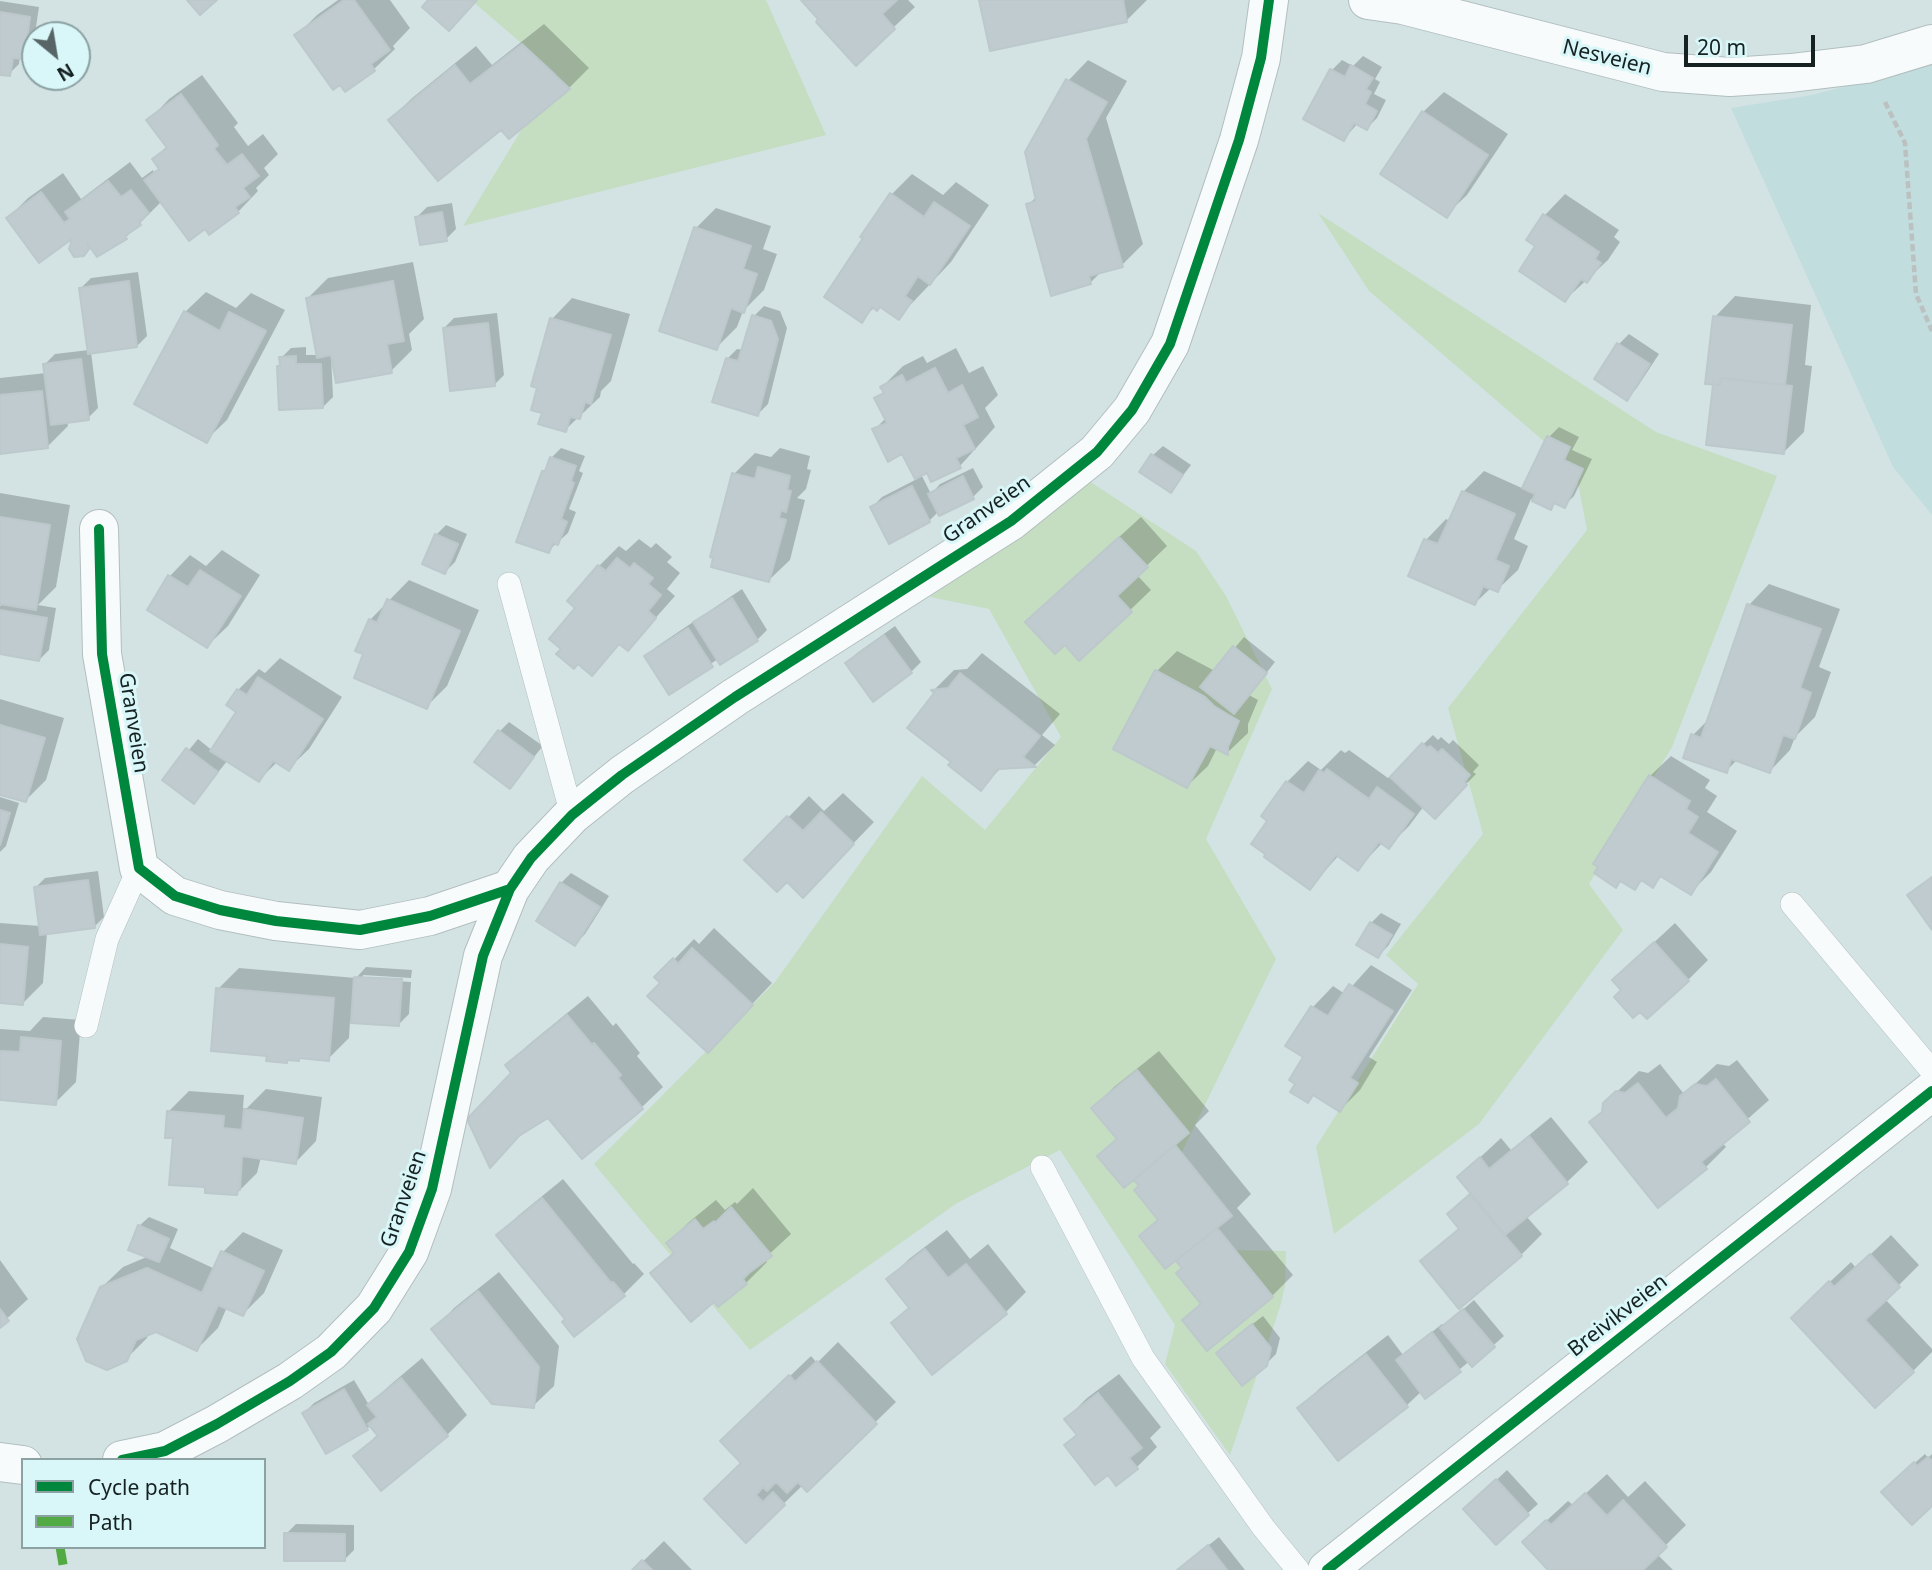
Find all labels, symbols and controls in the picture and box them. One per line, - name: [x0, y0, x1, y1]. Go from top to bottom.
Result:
- north arrow: [21, 21, 91, 91]
- scale bar: [1687, 21, 1818, 65]
- text: 20 m: [1697, 33, 1746, 61]
- street label: Nesveien: [1560, 35, 1654, 81]
- text: N: [52, 57, 79, 88]
- street label: Granveien: [938, 471, 1036, 549]
- street label: Granveien: [113, 671, 153, 775]
- street label: Granveien: [376, 1147, 432, 1251]
- street label: Breivikveien: [1563, 1269, 1673, 1363]
- legend: [21, 1458, 266, 1549]
- text: Cycle path: [88, 1473, 190, 1501]
- text: Path: [88, 1508, 133, 1536]

